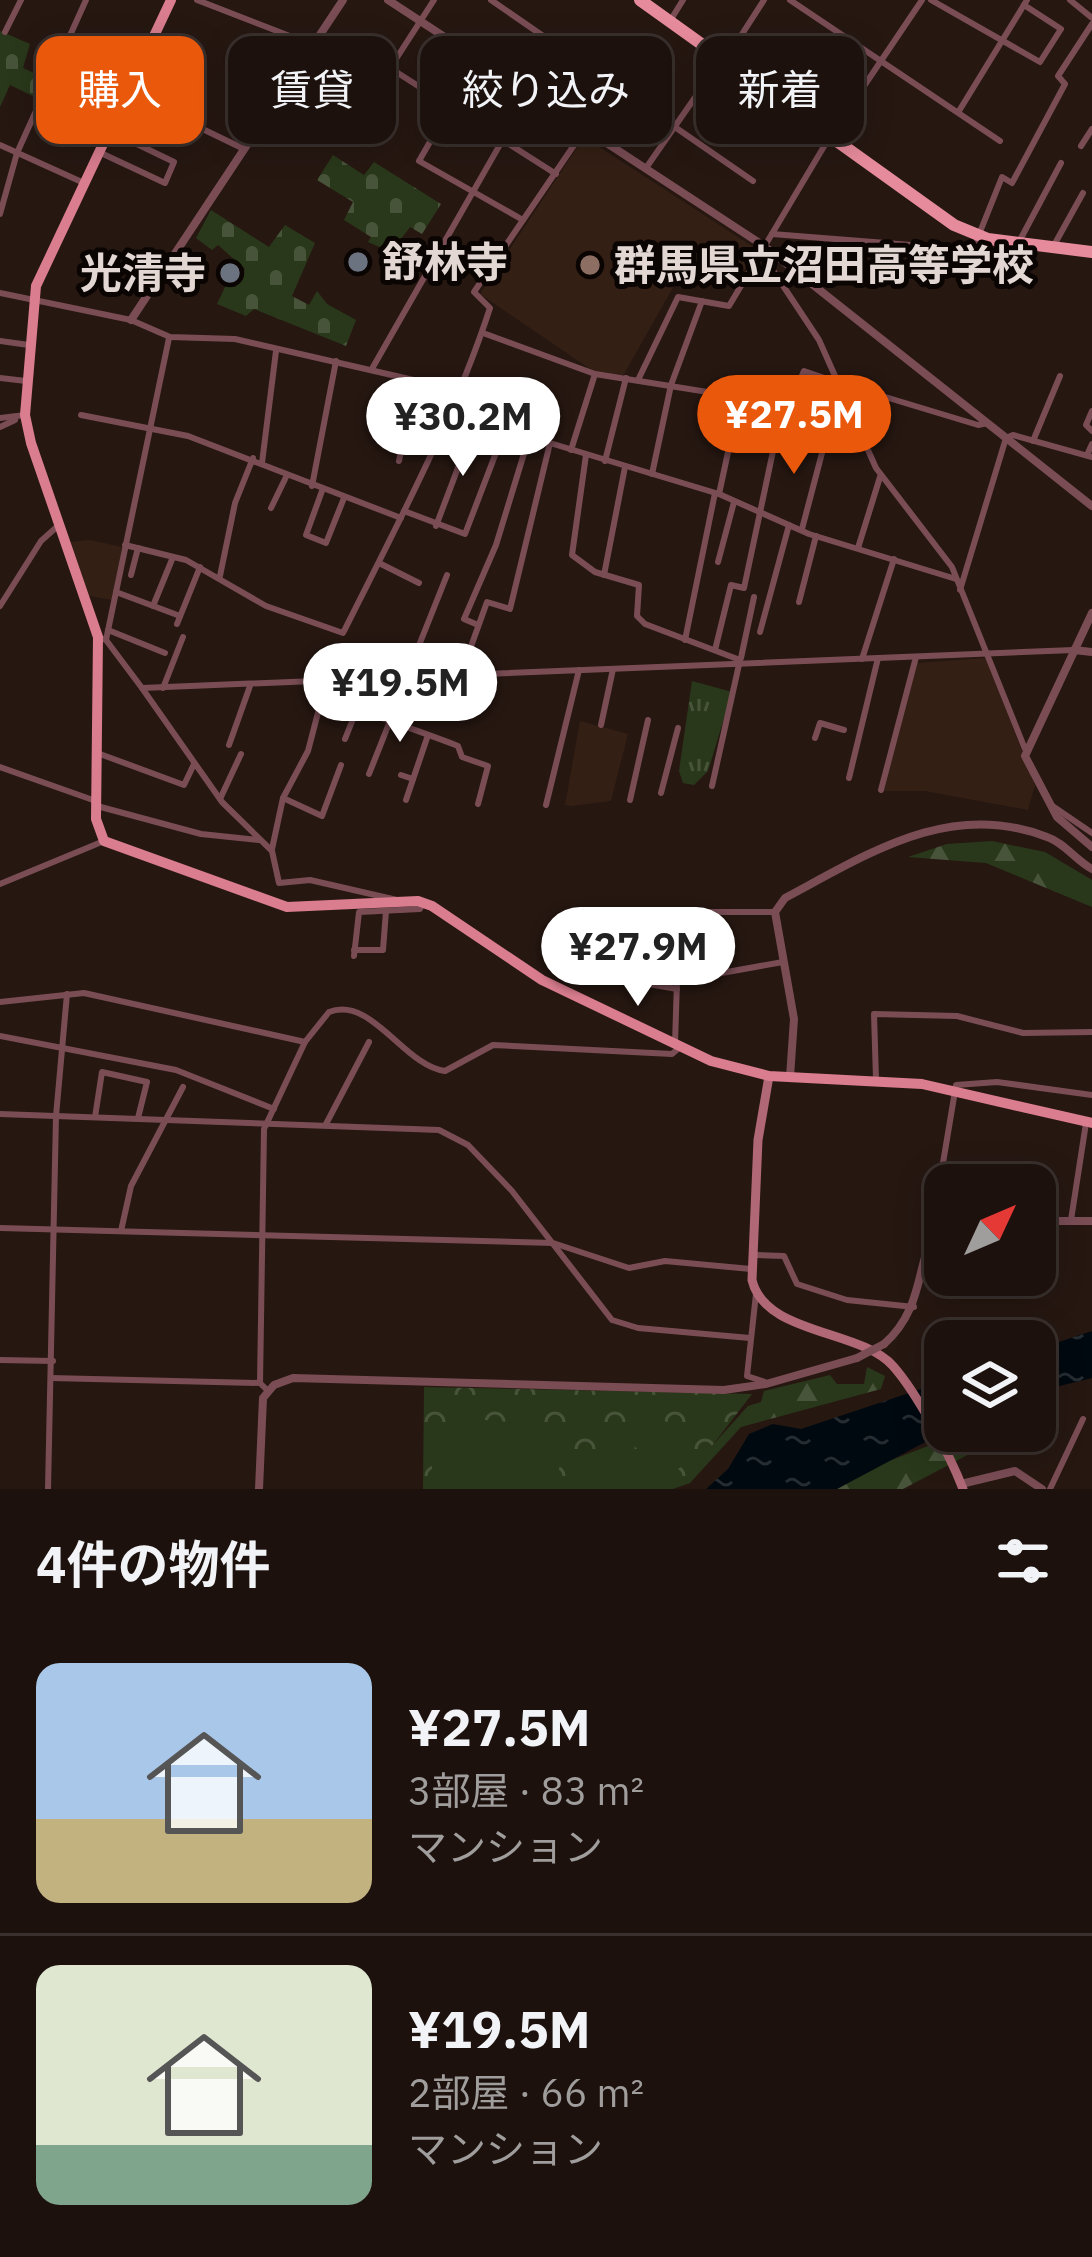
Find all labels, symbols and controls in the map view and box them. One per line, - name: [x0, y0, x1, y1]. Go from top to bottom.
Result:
- chip: 購入: [36, 36, 204, 144]
- chip: 賃貸: [228, 36, 396, 144]
- chip: 絞り込み: [420, 36, 672, 144]
- chip: 新着: [696, 36, 864, 144]
- place label: 舒林寺: [382, 234, 508, 289]
- place label: 群馬県立沼田高等学校: [614, 237, 1034, 292]
- place label: 光清寺: [80, 245, 206, 300]
- marker: 舒林寺: [345, 249, 371, 275]
- marker: 群馬県立沼田高等学校: [577, 252, 603, 278]
- marker: 光清寺: [217, 260, 243, 286]
- pin: ¥27.5M: [696, 375, 892, 477]
- pin: ¥30.2M: [365, 377, 561, 479]
- text: ¥27.5M: [724, 388, 864, 439]
- text: ¥30.2M: [393, 390, 533, 441]
- pin: ¥19.5M: [302, 643, 498, 745]
- text: ¥19.5M: [330, 656, 470, 707]
- pin: ¥27.9M: [540, 907, 736, 1009]
- text: ¥27.9M: [568, 920, 708, 971]
- north arrow: [924, 1164, 1056, 1296]
- map controls: [924, 1164, 1056, 1452]
- button: layers: [924, 1320, 1056, 1452]
- icon: filters: [990, 1528, 1056, 1594]
- text: 4件の物件: [36, 1531, 271, 1597]
- text: ¥27.5M: [408, 1694, 591, 1760]
- icon: home: [132, 1711, 276, 1855]
- text: 3部屋 · 83 m²: [408, 1765, 644, 1816]
- text: マンション: [408, 1821, 603, 1872]
- text: ¥19.5M: [408, 1996, 591, 2062]
- icon: home: [132, 2013, 276, 2157]
- text: 2部屋 · 66 m²: [408, 2067, 644, 2118]
- text: マンション: [408, 2123, 603, 2174]

